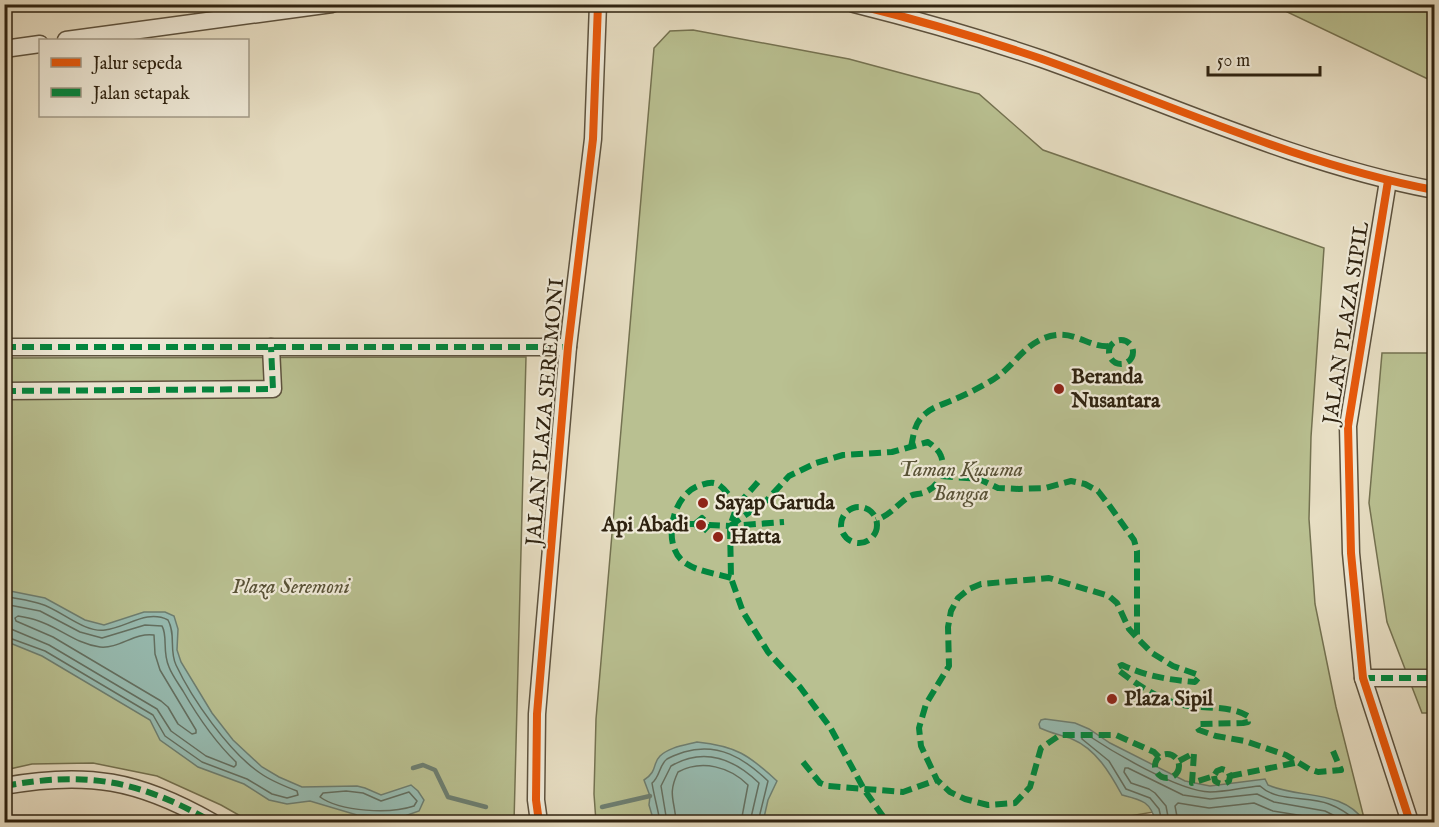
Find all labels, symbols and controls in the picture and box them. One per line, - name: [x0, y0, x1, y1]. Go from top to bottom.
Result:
- legend: [39, 39, 249, 117]
- scale bar: [1208, 39, 1320, 77]
- text: 50 m: [1217, 50, 1250, 73]
- text: Jalur sepeda: [91, 53, 183, 76]
- text: Jalan setapak: [91, 83, 190, 106]
- street label: JALAN PLAZA SIPIL: [1317, 220, 1376, 428]
- street label: JALAN PLAZA SEREMONI: [521, 277, 571, 549]
- place label: Beranda Nusantara: [1070, 364, 1161, 415]
- marker: Beranda Nusantara: [1052, 382, 1066, 396]
- park label: Taman Kusuma Bangsa: [899, 457, 1023, 508]
- place label: Sayap Garuda: [715, 490, 835, 517]
- marker: Sayap Garuda: [696, 496, 710, 510]
- place label: Api Abadi: [601, 512, 689, 539]
- marker: Api Abadi: [694, 518, 708, 532]
- place label: Hatta: [730, 524, 782, 551]
- marker: Hatta: [711, 530, 725, 544]
- park label: Plaza Seremoni: [232, 574, 352, 601]
- place label: Plaza Sipil: [1124, 686, 1215, 713]
- marker: Plaza Sipil: [1105, 692, 1119, 706]

